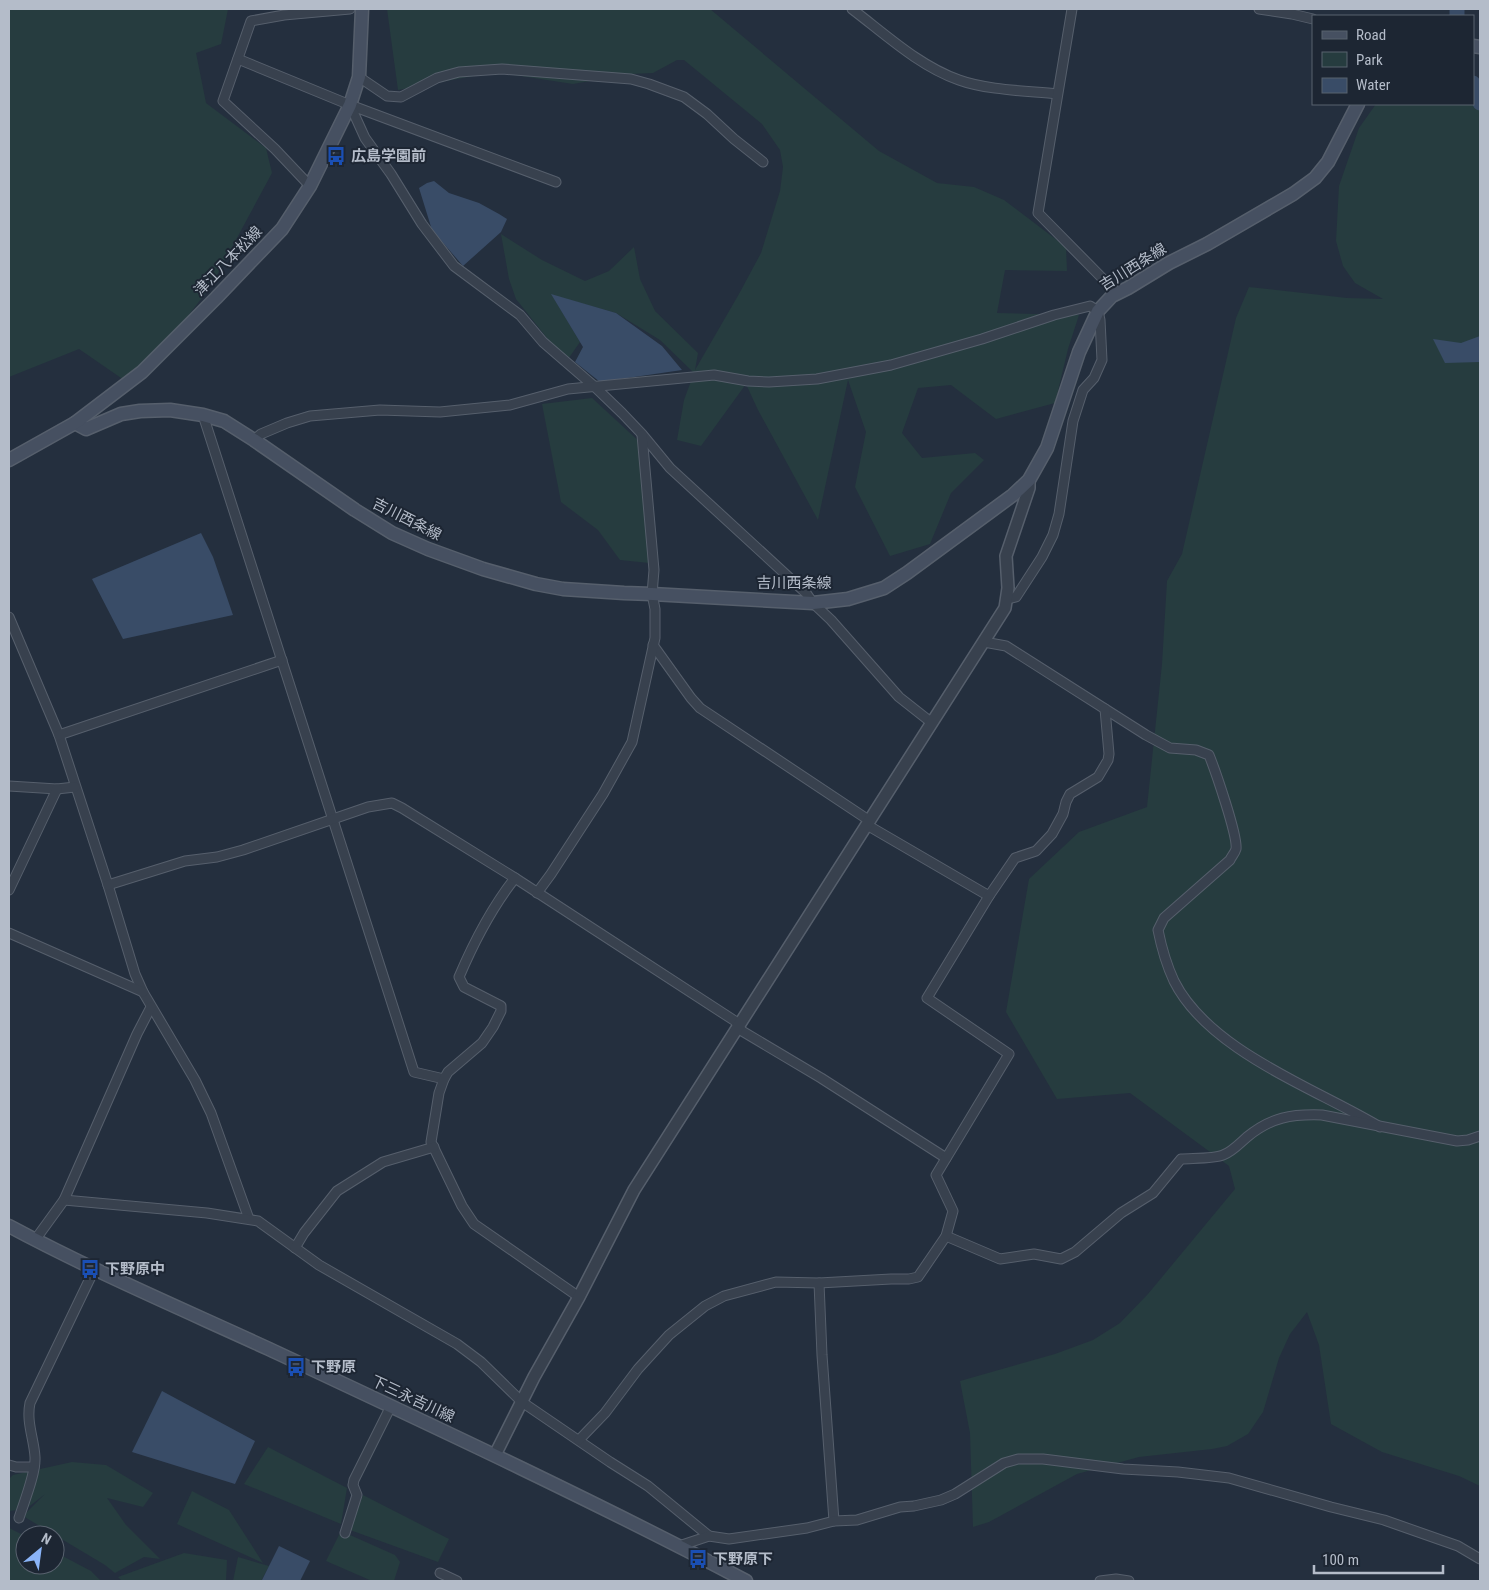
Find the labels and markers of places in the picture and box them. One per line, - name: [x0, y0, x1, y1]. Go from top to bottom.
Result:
- bus stop icon: 広島学園前: [325, 145, 347, 167]
- place label: 広島学園前: [351, 147, 426, 165]
- bus stop icon: 下野原中: [79, 1258, 101, 1280]
- place label: 下野原中: [105, 1260, 165, 1278]
- bus stop icon: 下野原: [285, 1356, 307, 1378]
- place label: 下野原: [311, 1358, 356, 1376]
- bus stop icon: 下野原下: [687, 1548, 709, 1570]
- place label: 下野原下: [713, 1550, 773, 1568]

